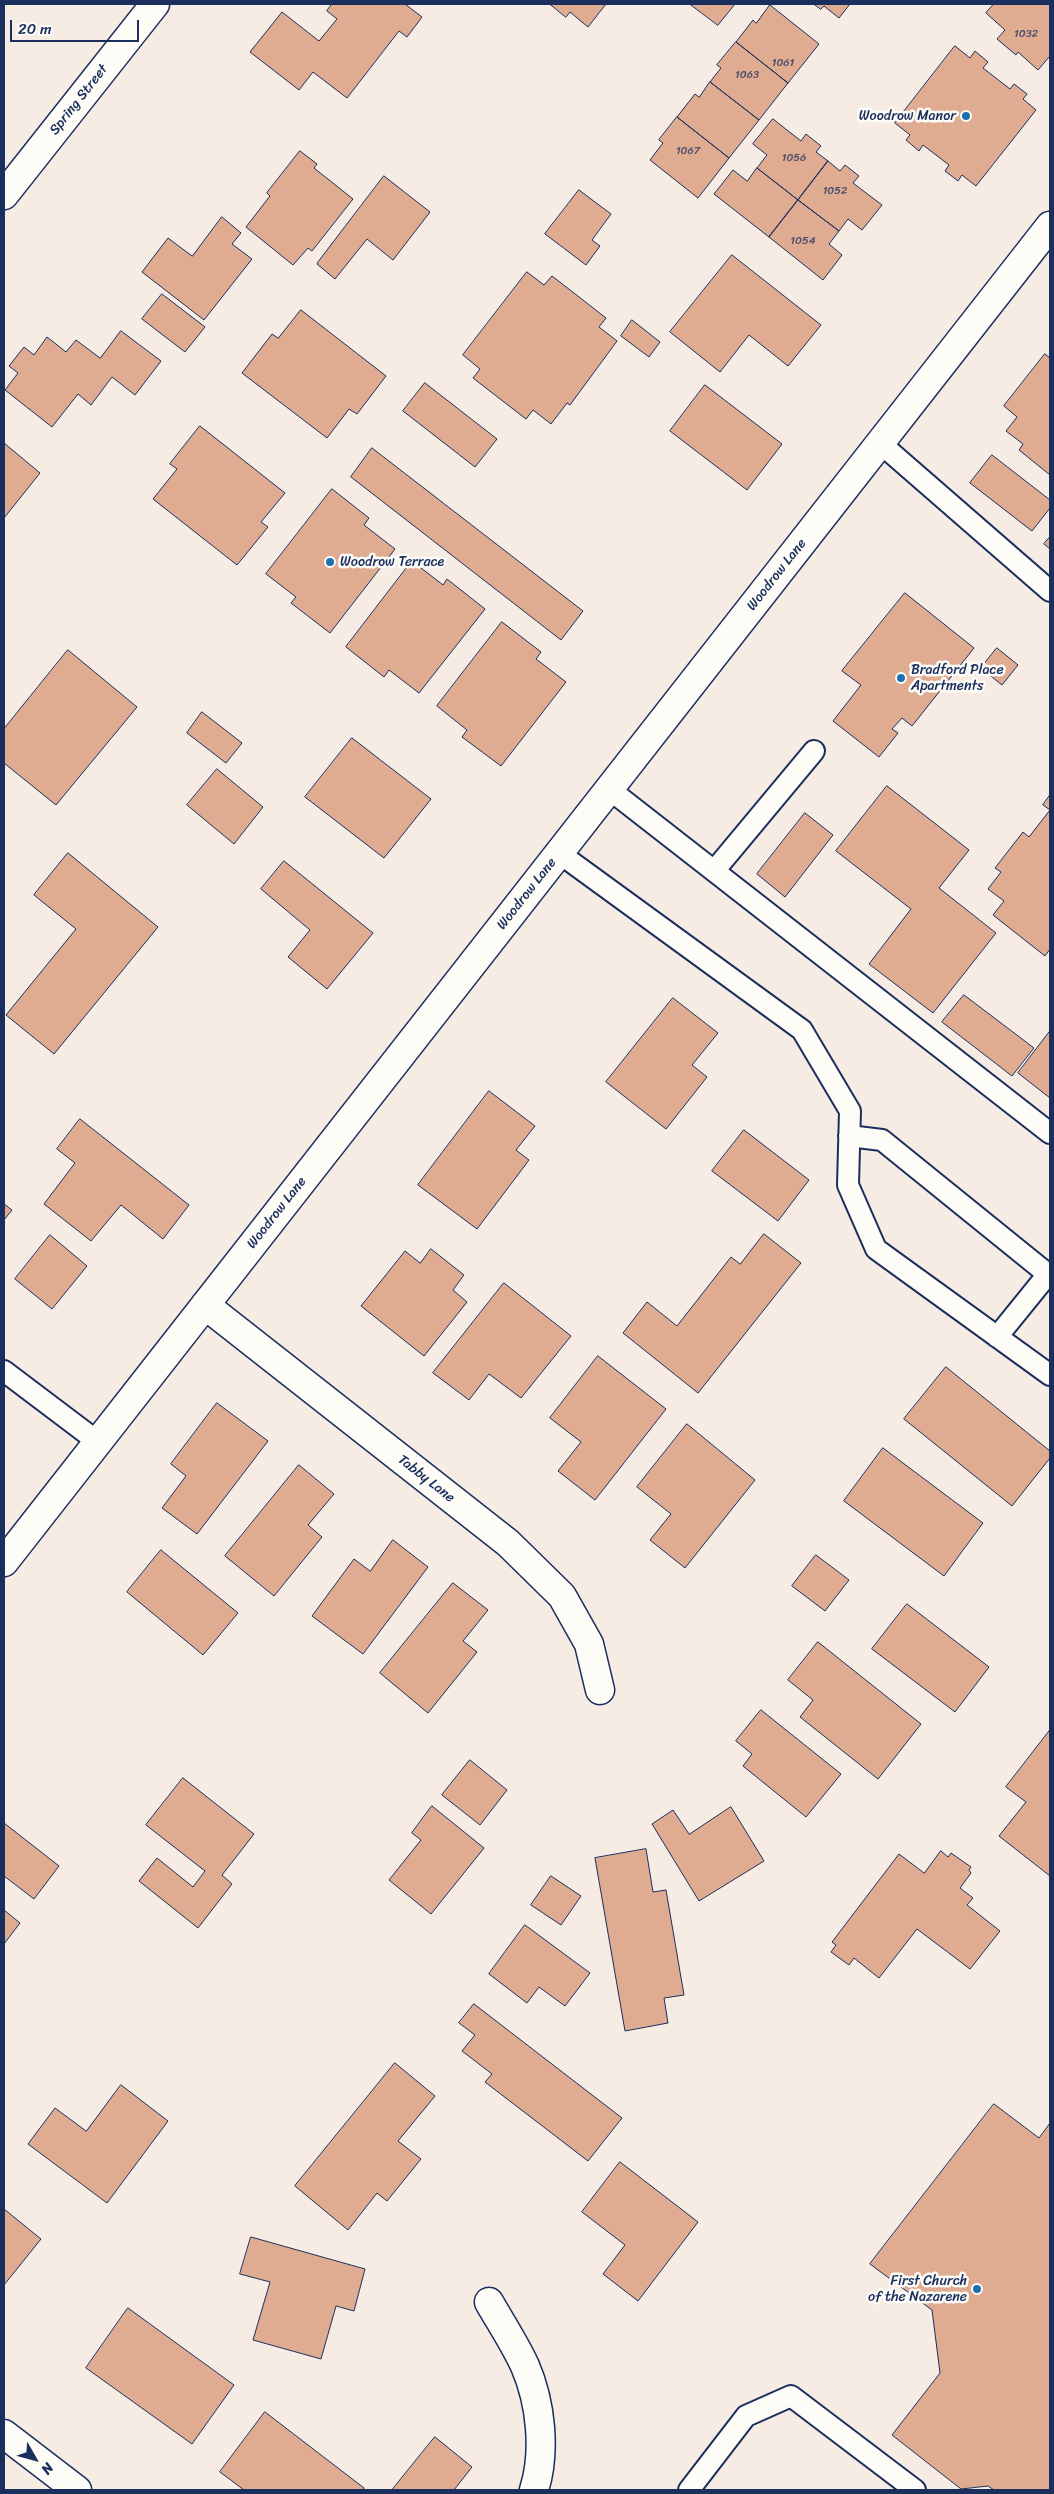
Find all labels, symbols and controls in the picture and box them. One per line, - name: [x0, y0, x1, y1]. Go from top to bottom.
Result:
- scale bar: [12, 10, 141, 42]
- text: 20 m: [18, 16, 52, 42]
- house number: 1032: [1014, 27, 1038, 41]
- house number: 1061: [772, 56, 794, 70]
- street label: Spring Street: [46, 61, 112, 139]
- house number: 1063: [735, 68, 759, 82]
- place label: Woodrow Manor: [859, 108, 956, 124]
- marker: Woodrow Manor: [960, 110, 972, 122]
- house number: 1067: [676, 144, 700, 158]
- house number: 1056: [782, 151, 806, 165]
- house number: 1052: [823, 184, 847, 198]
- house number: 1054: [790, 234, 816, 248]
- street label: Woodrow Lane: [744, 536, 810, 614]
- place label: Woodrow Terrace: [340, 554, 444, 570]
- marker: Woodrow Terrace: [324, 556, 336, 568]
- place label: Bradford Place Apartments: [911, 662, 1004, 694]
- marker: Bradford Place Apartments: [895, 672, 907, 684]
- street label: Woodrow Lane: [494, 855, 560, 933]
- street label: Woodrow Lane: [244, 1174, 310, 1252]
- street label: Tabby Lane: [394, 1452, 458, 1506]
- place label: First Church of the Nazarene: [868, 2273, 967, 2306]
- marker: First Church of the Nazarene: [971, 2283, 983, 2295]
- north arrow: [10, 2434, 60, 2484]
- text: N: [34, 2457, 60, 2480]

